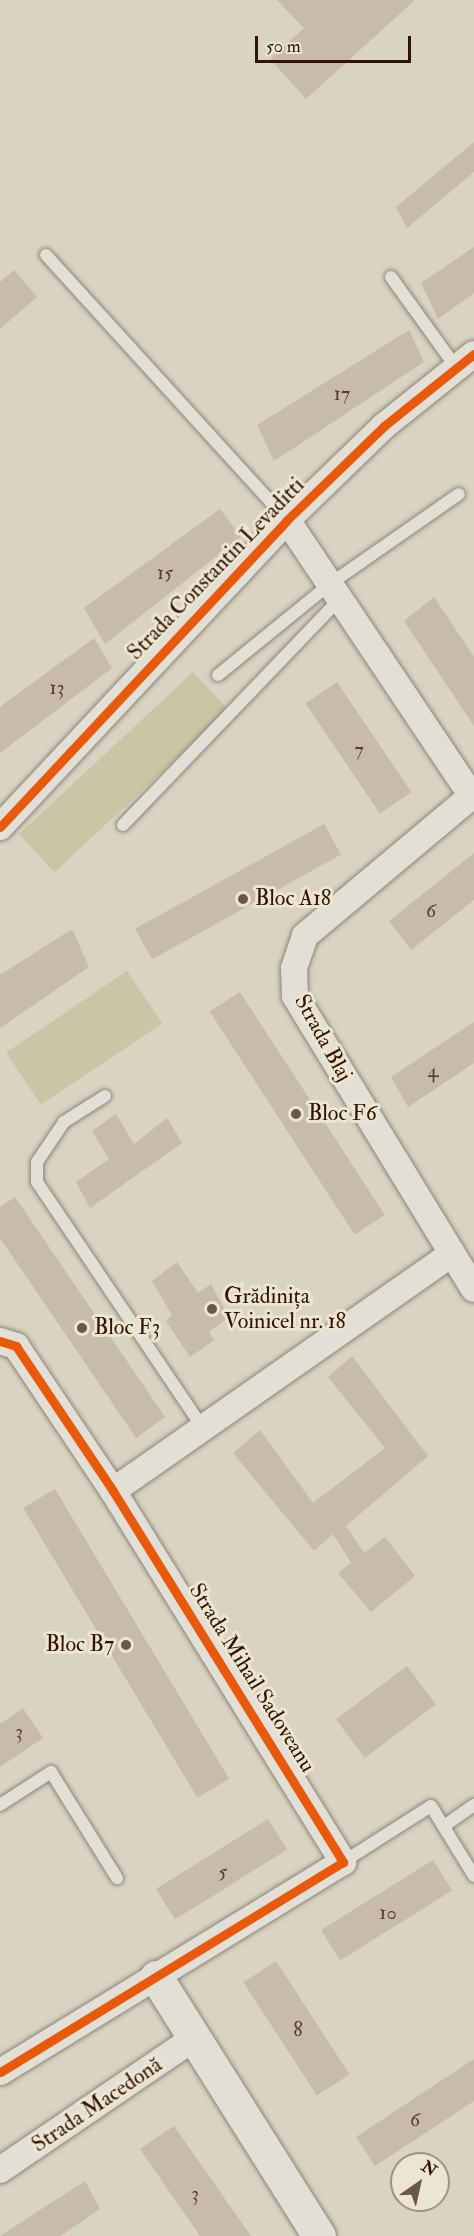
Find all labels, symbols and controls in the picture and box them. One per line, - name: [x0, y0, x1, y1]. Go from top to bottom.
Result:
- scale bar: [258, 24, 414, 62]
- text: 50 m: [266, 35, 301, 58]
- house number: 17: [334, 381, 350, 405]
- street label: Strada Constantin Levaditti: [122, 472, 310, 666]
- house number: 15: [157, 560, 173, 584]
- house number: 13: [50, 675, 64, 699]
- house number: 7: [354, 737, 364, 761]
- place label: Bloc A18: [255, 886, 331, 912]
- marker: Bloc A18: [236, 892, 250, 906]
- house number: 6: [426, 898, 436, 922]
- street label: Strada Blaj: [288, 990, 358, 1086]
- house number: 4: [428, 1058, 438, 1082]
- place label: Bloc F6: [308, 1101, 377, 1127]
- marker: Bloc F6: [289, 1107, 303, 1121]
- place label: Grădinița Voinicel nr. 18: [224, 1283, 346, 1334]
- marker: Grădinița Voinicel nr. 18: [205, 1302, 219, 1316]
- place label: Bloc F3: [94, 1315, 160, 1341]
- marker: Bloc F3: [75, 1321, 89, 1335]
- street label: Strada Mihail Sadoveanu: [183, 1579, 321, 1777]
- place label: Bloc B7: [46, 1632, 114, 1658]
- marker: Bloc B7: [119, 1638, 133, 1652]
- house number: 3: [15, 1719, 23, 1743]
- house number: 5: [219, 1859, 227, 1883]
- house number: 10: [379, 1900, 397, 1924]
- house number: 8: [293, 2017, 303, 2041]
- street label: Strada Macedonă: [27, 2052, 167, 2158]
- house number: 6: [410, 2107, 420, 2131]
- north arrow: [390, 2152, 450, 2212]
- text: N: [417, 2156, 440, 2181]
- house number: 3: [191, 2181, 199, 2205]

